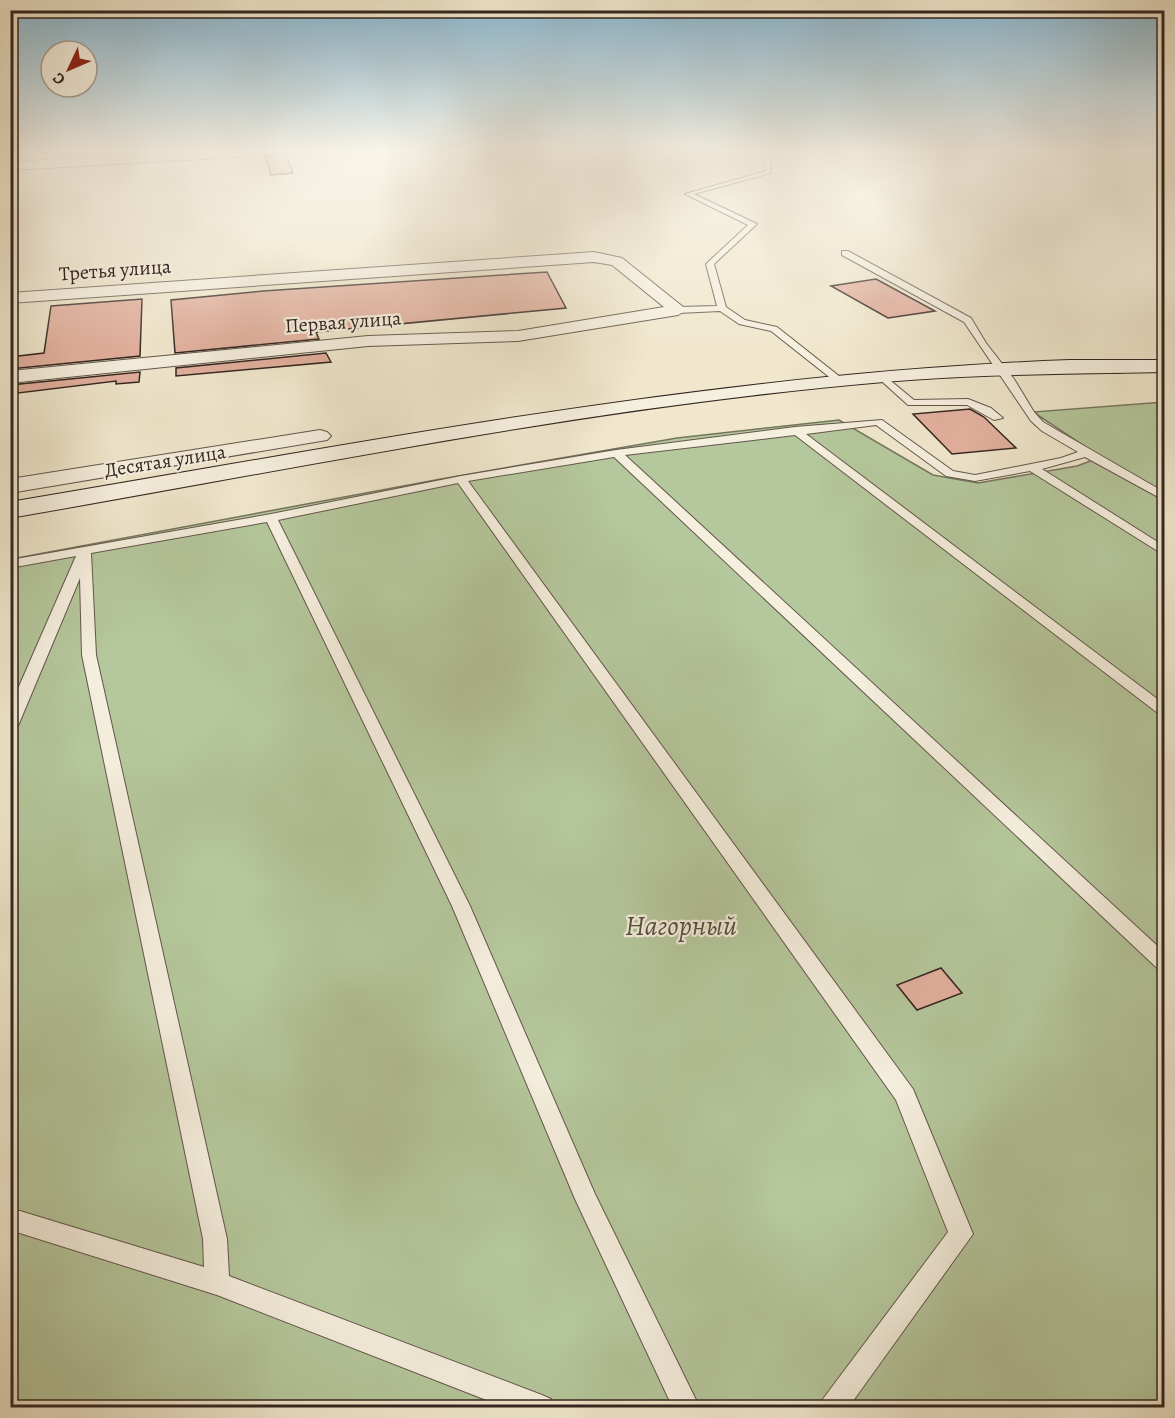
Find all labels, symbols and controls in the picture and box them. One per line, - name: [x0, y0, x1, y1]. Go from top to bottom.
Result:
- north arrow: [39, 39, 99, 99]
- text: С: [47, 67, 70, 90]
- street label: Третья улица: [58, 253, 173, 287]
- street label: Первая улица: [284, 304, 403, 340]
- street label: Десятая улица: [102, 438, 228, 484]
- park label: Нагорный: [625, 907, 737, 945]

